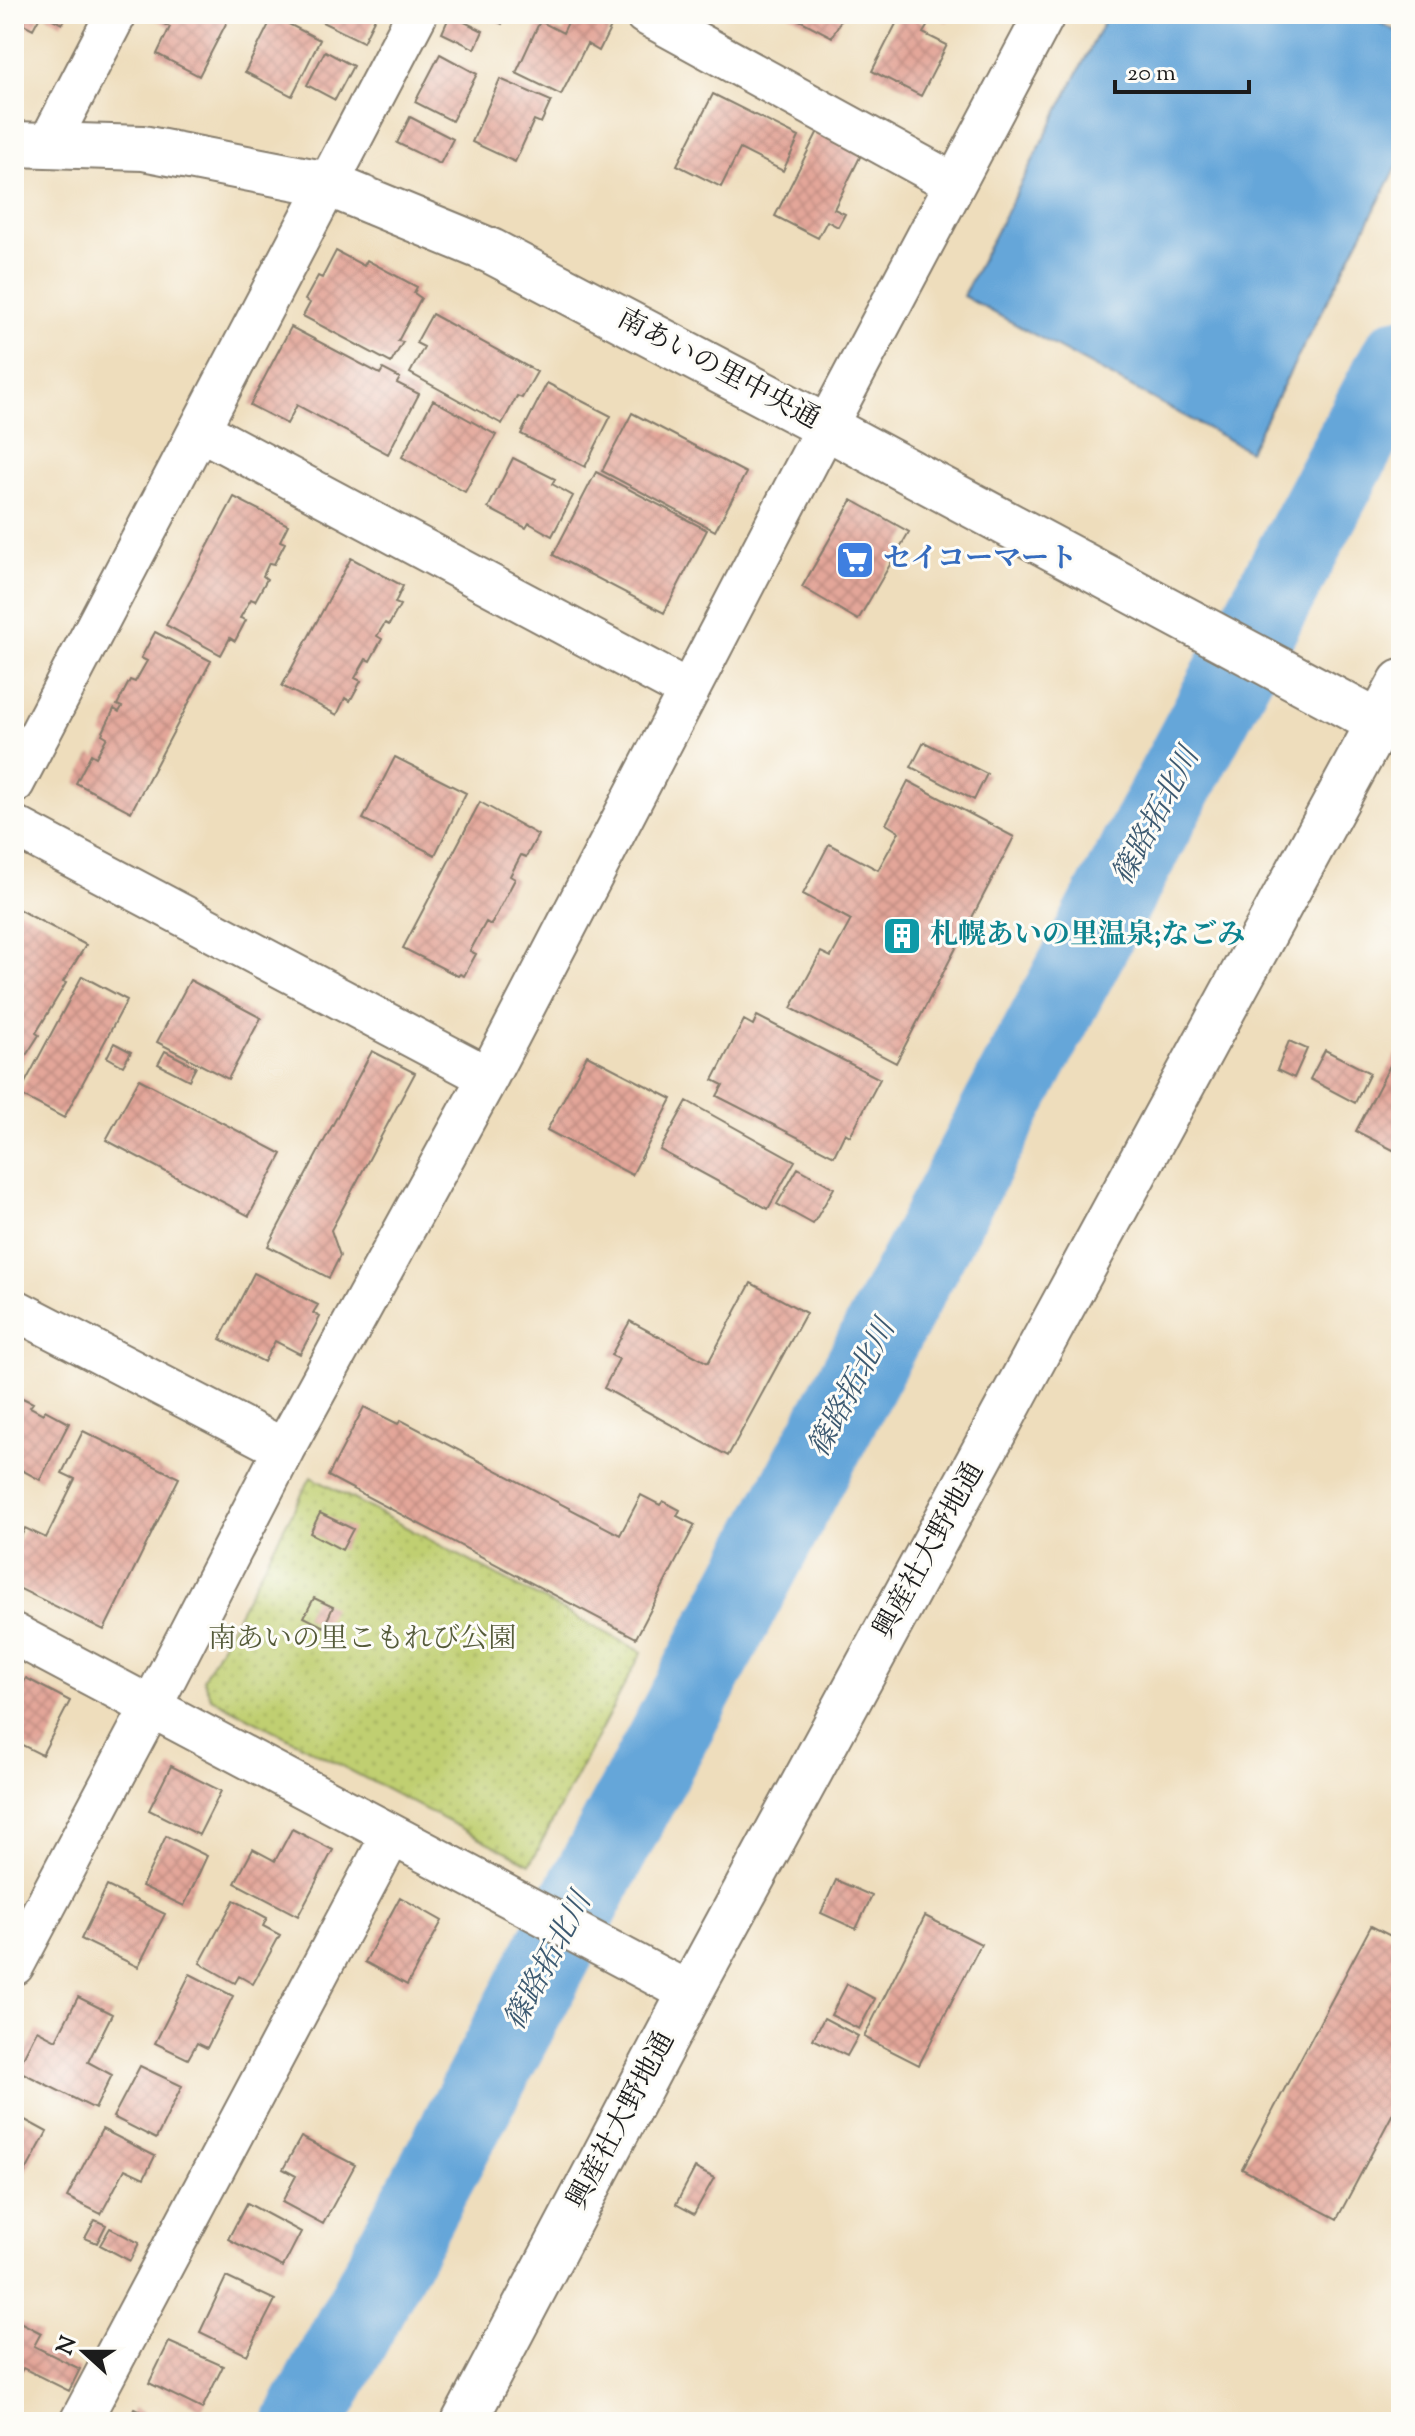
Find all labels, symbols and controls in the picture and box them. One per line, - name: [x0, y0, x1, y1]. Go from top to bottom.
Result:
- scale bar: [1115, 44, 1249, 94]
- text: 20 m: [1127, 57, 1176, 91]
- street label: 南あいの里中央通: [610, 300, 826, 440]
- supermarket icon: セイコーマート: [834, 539, 876, 581]
- place label: セイコーマート: [883, 540, 1077, 580]
- water label: 篠路拓北川: [1103, 738, 1213, 893]
- building icon: 札幌あいの里温泉;なごみ: [881, 915, 923, 957]
- place label: 札幌あいの里温泉;なごみ: [930, 916, 1245, 956]
- water label: 篠路拓北川: [799, 1310, 909, 1465]
- street label: 興産社大野地通: [865, 1456, 995, 1646]
- park label: 南あいの里こもれび公園: [208, 1620, 516, 1660]
- water label: 篠路拓北川: [495, 1883, 605, 2038]
- street label: 興産社大野地通: [558, 2025, 686, 2217]
- north arrow: [44, 2312, 124, 2392]
- text: N: [50, 2332, 86, 2360]

